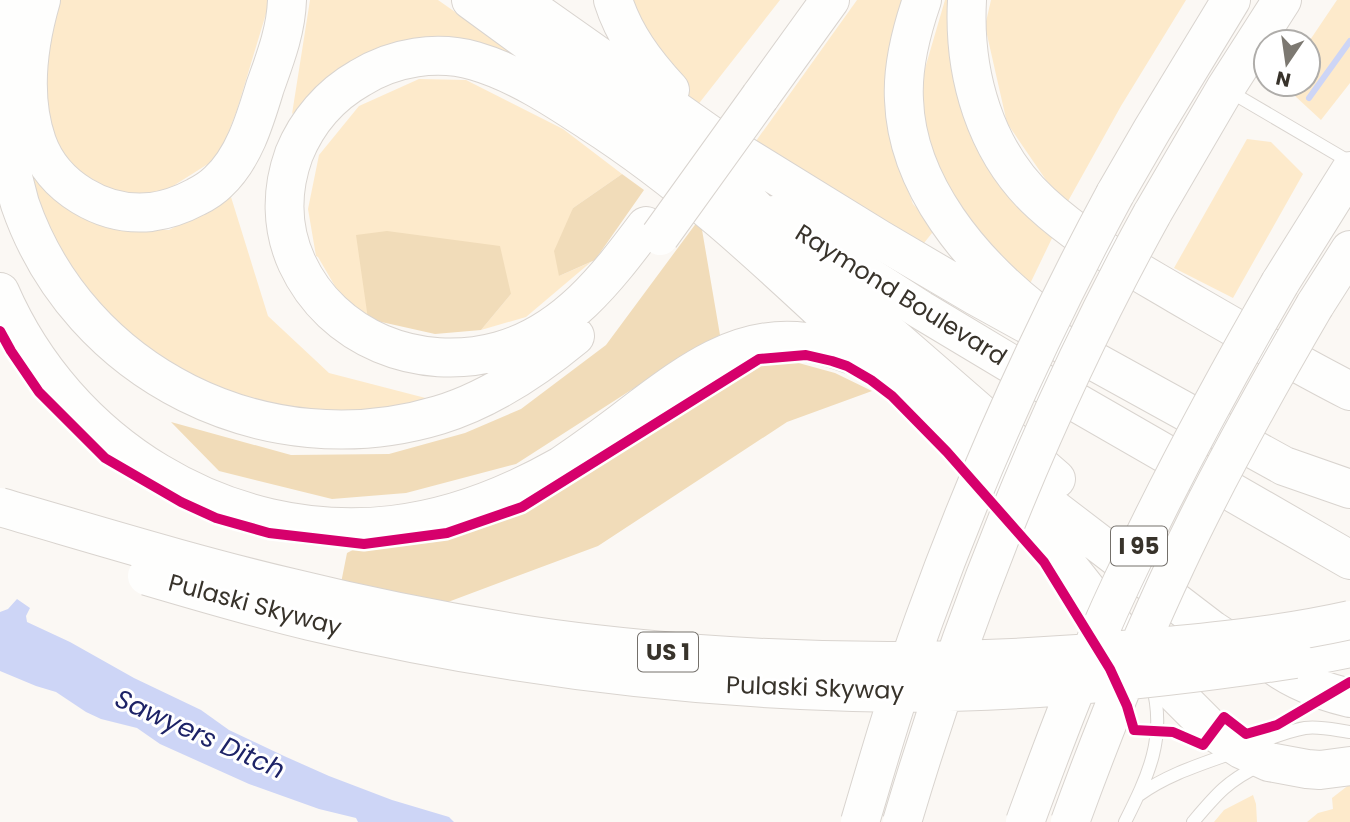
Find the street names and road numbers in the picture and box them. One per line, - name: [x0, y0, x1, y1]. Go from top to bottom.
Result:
- street label: Raymond Boulevard: [789, 216, 1013, 373]
- road number: I 95: [1111, 526, 1167, 566]
- street label: Pulaski Skyway: [165, 566, 346, 644]
- road number: US 1: [638, 632, 698, 672]
- street label: Pulaski Skyway: [726, 668, 905, 707]

